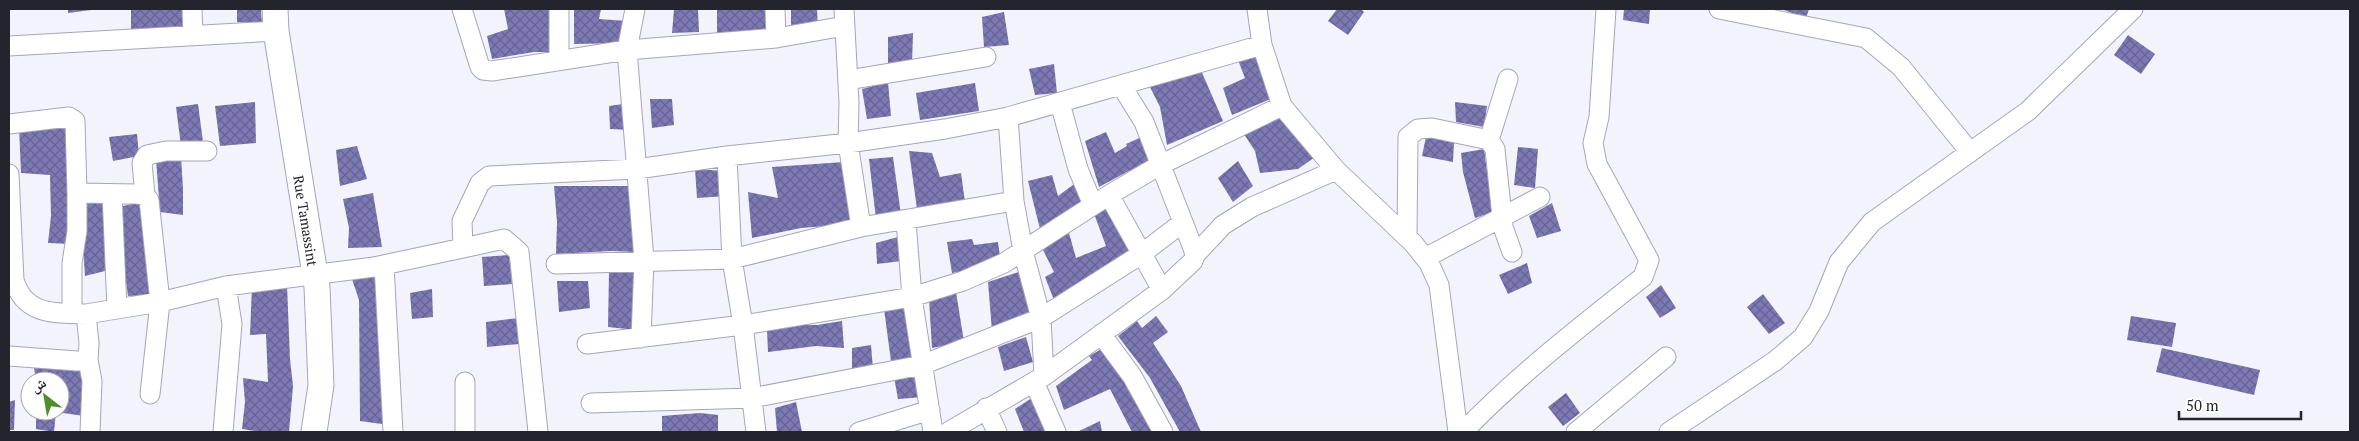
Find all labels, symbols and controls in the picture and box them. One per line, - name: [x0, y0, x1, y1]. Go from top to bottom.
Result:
- street label: Rue Tamassint: [290, 174, 323, 268]
- north arrow: [20, 371, 70, 421]
- text: ش: [27, 372, 49, 396]
- scale bar: [2179, 388, 2302, 420]
- text: 50 m: [2186, 395, 2219, 415]

